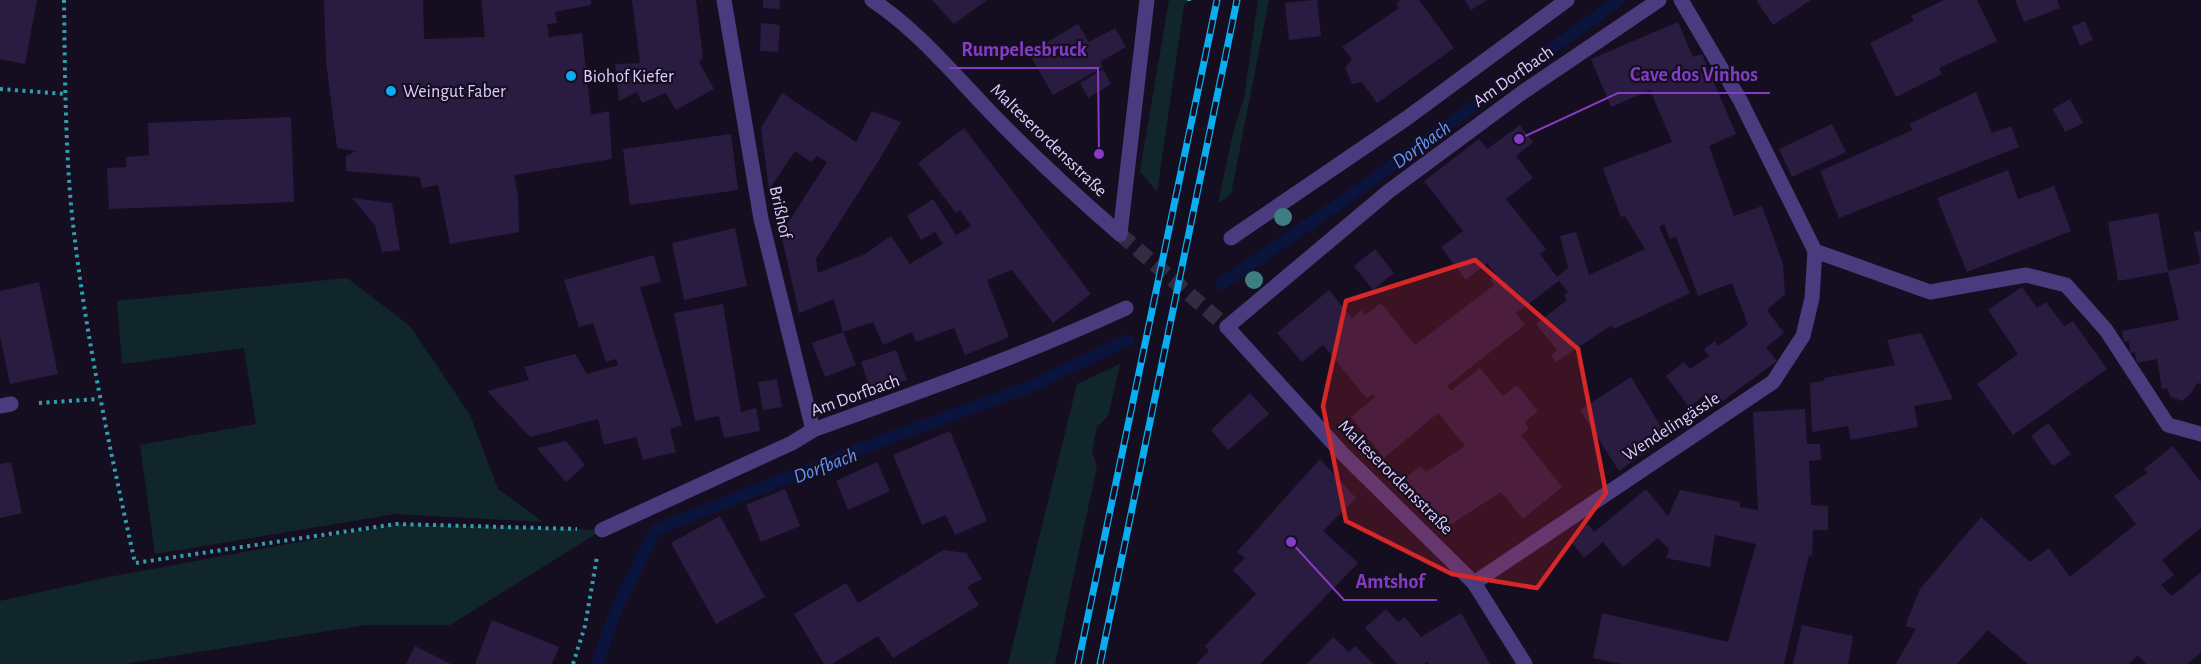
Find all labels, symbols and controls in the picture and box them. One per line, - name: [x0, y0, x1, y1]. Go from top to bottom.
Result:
- callout: Rumpelesbruck: [949, 30, 1098, 68]
- text: Rumpelesbruck: [961, 40, 1087, 60]
- street label: Am Dorfbach: [1470, 43, 1557, 111]
- callout: Cave dos Vinhos: [1618, 55, 1770, 93]
- text: Cave dos Vinhos: [1630, 65, 1758, 85]
- place label: Biohof Kiefer: [583, 68, 674, 86]
- marker: Biohof Kiefer: [564, 69, 578, 83]
- street label: Malteserordensstraße: [987, 81, 1110, 201]
- place label: Weingut Faber: [403, 83, 506, 101]
- marker: Weingut Faber: [384, 84, 398, 98]
- water label: Dorfbach: [1389, 117, 1454, 172]
- street label: Brißhof: [766, 184, 795, 242]
- street label: Am Dorfbach: [808, 372, 902, 420]
- street label: Wendelingässle: [1620, 389, 1723, 465]
- street label: Malteserordensstraße: [1334, 417, 1456, 539]
- water label: Dorfbach: [791, 445, 860, 487]
- callout: Amtshof: [1344, 562, 1437, 600]
- text: Amtshof: [1355, 572, 1426, 592]

